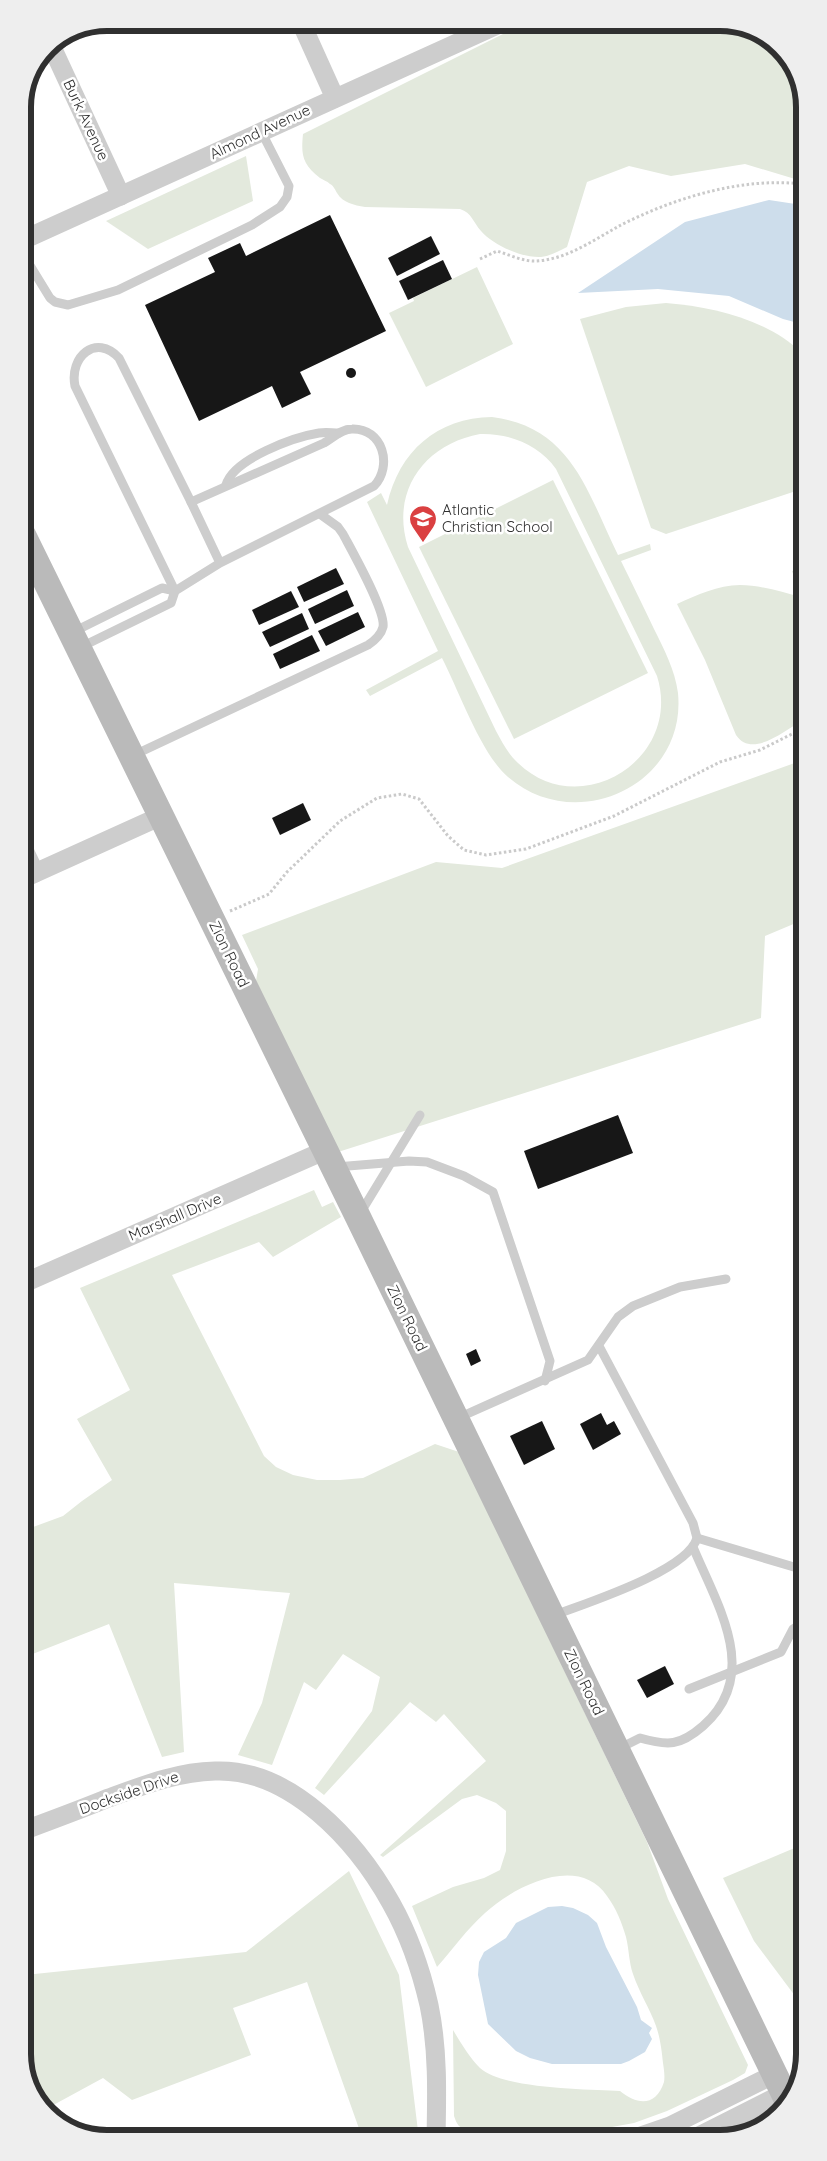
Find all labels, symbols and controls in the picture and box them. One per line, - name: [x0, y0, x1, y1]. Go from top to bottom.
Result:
- street label: Burk Avenue: [59, 76, 114, 163]
- street label: Almond Avenue: [206, 100, 313, 163]
- place label: Atlantic Christian School: [442, 500, 553, 536]
- school or university icon: Atlantic Christian School: [408, 504, 438, 543]
- street label: Zion Road: [205, 917, 254, 990]
- street label: Marshall Drive: [126, 1188, 224, 1245]
- street label: Zion Road: [383, 1281, 432, 1354]
- street label: Zion Road: [560, 1645, 609, 1718]
- street label: Dockside Drive: [77, 1767, 181, 1818]

